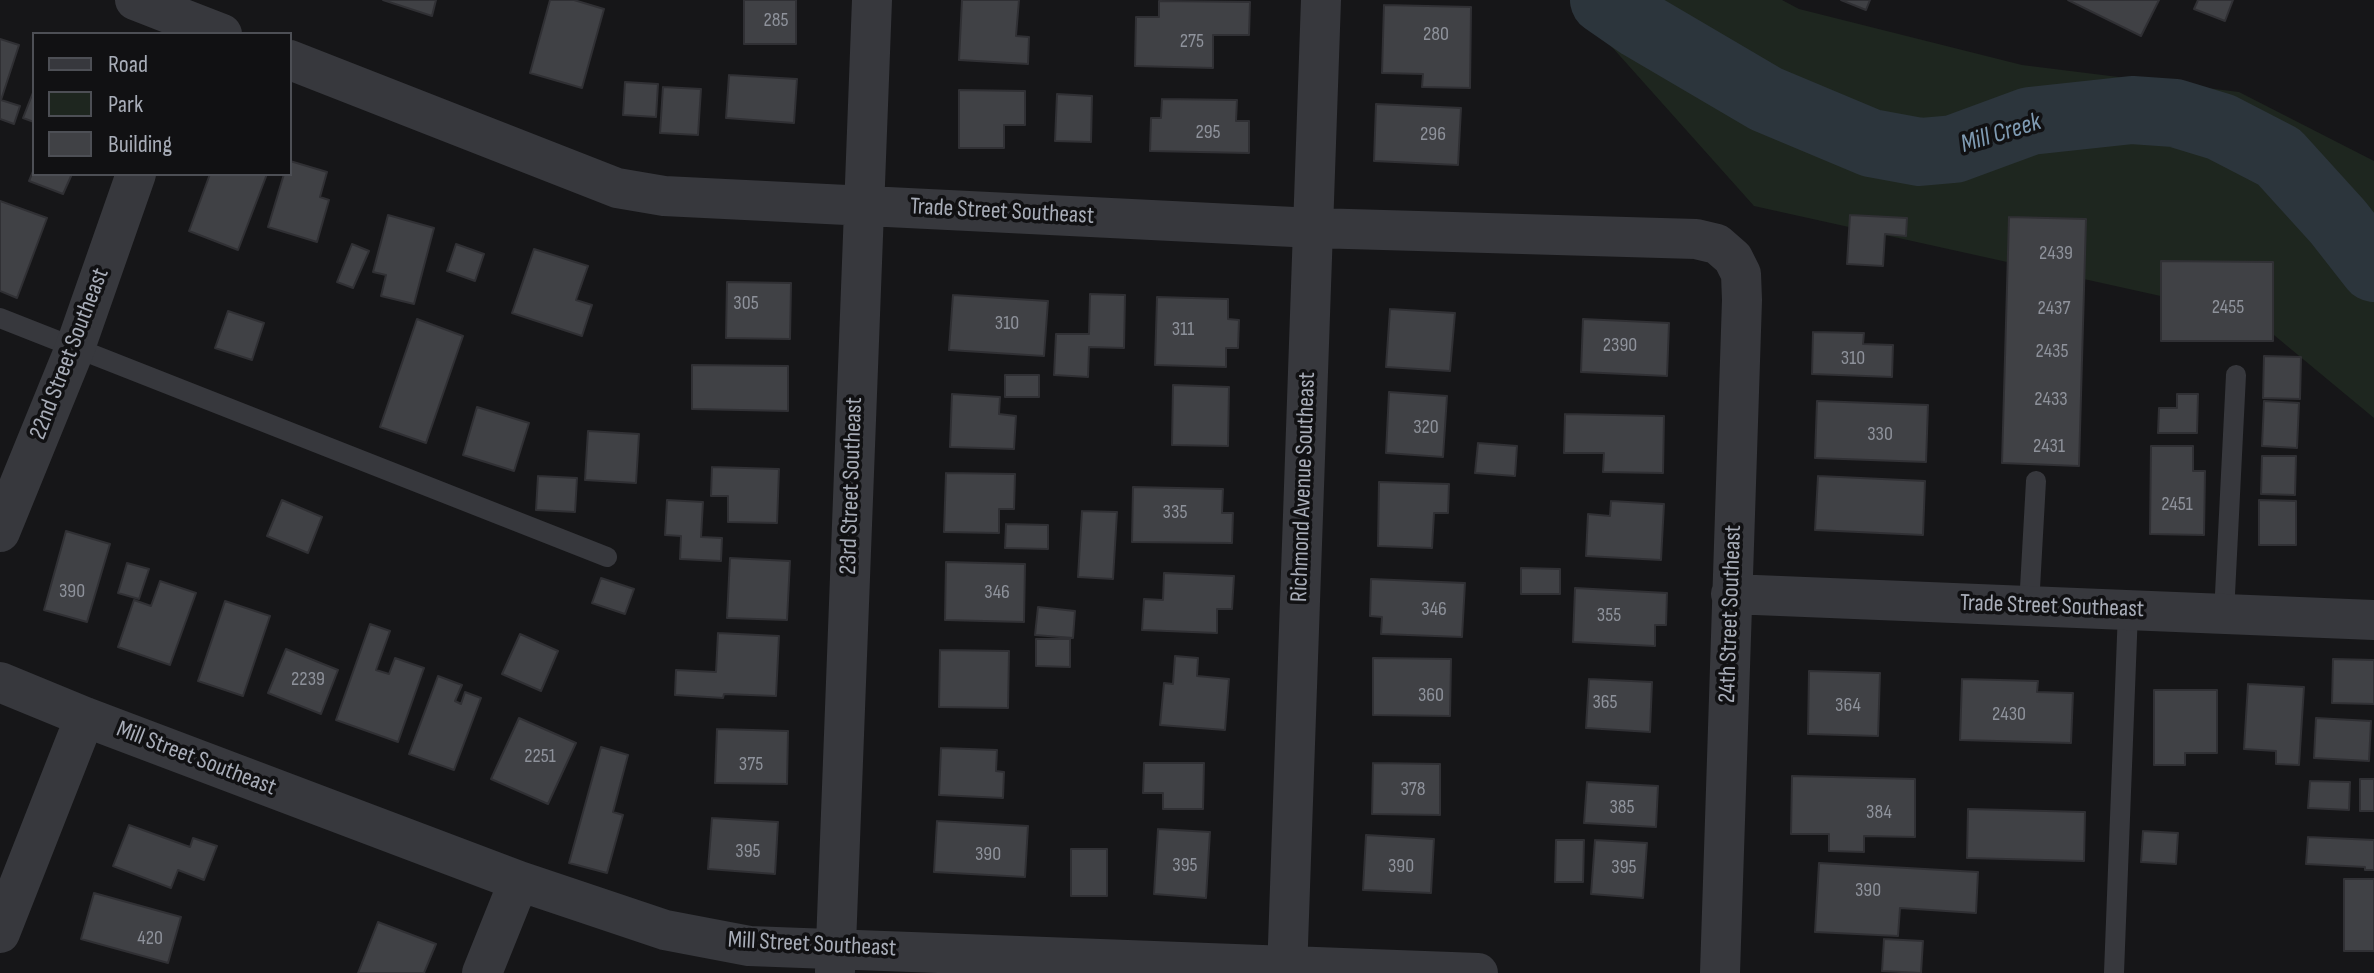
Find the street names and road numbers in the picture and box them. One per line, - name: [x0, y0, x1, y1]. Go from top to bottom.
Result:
- street label: Trade Street Southeast: [909, 193, 1095, 231]
- street label: 22nd Street Southeast: [24, 264, 116, 444]
- street label: Richmond Avenue Southeast: [1286, 372, 1322, 602]
- street label: 23rd Street Southeast: [835, 397, 869, 575]
- street label: 24th Street Southeast: [1713, 524, 1749, 704]
- street label: Trade Street Southeast: [1959, 589, 2145, 625]
- street label: Mill Street Southeast: [112, 715, 280, 803]
- street label: Mill Street Southeast: [727, 926, 897, 964]

